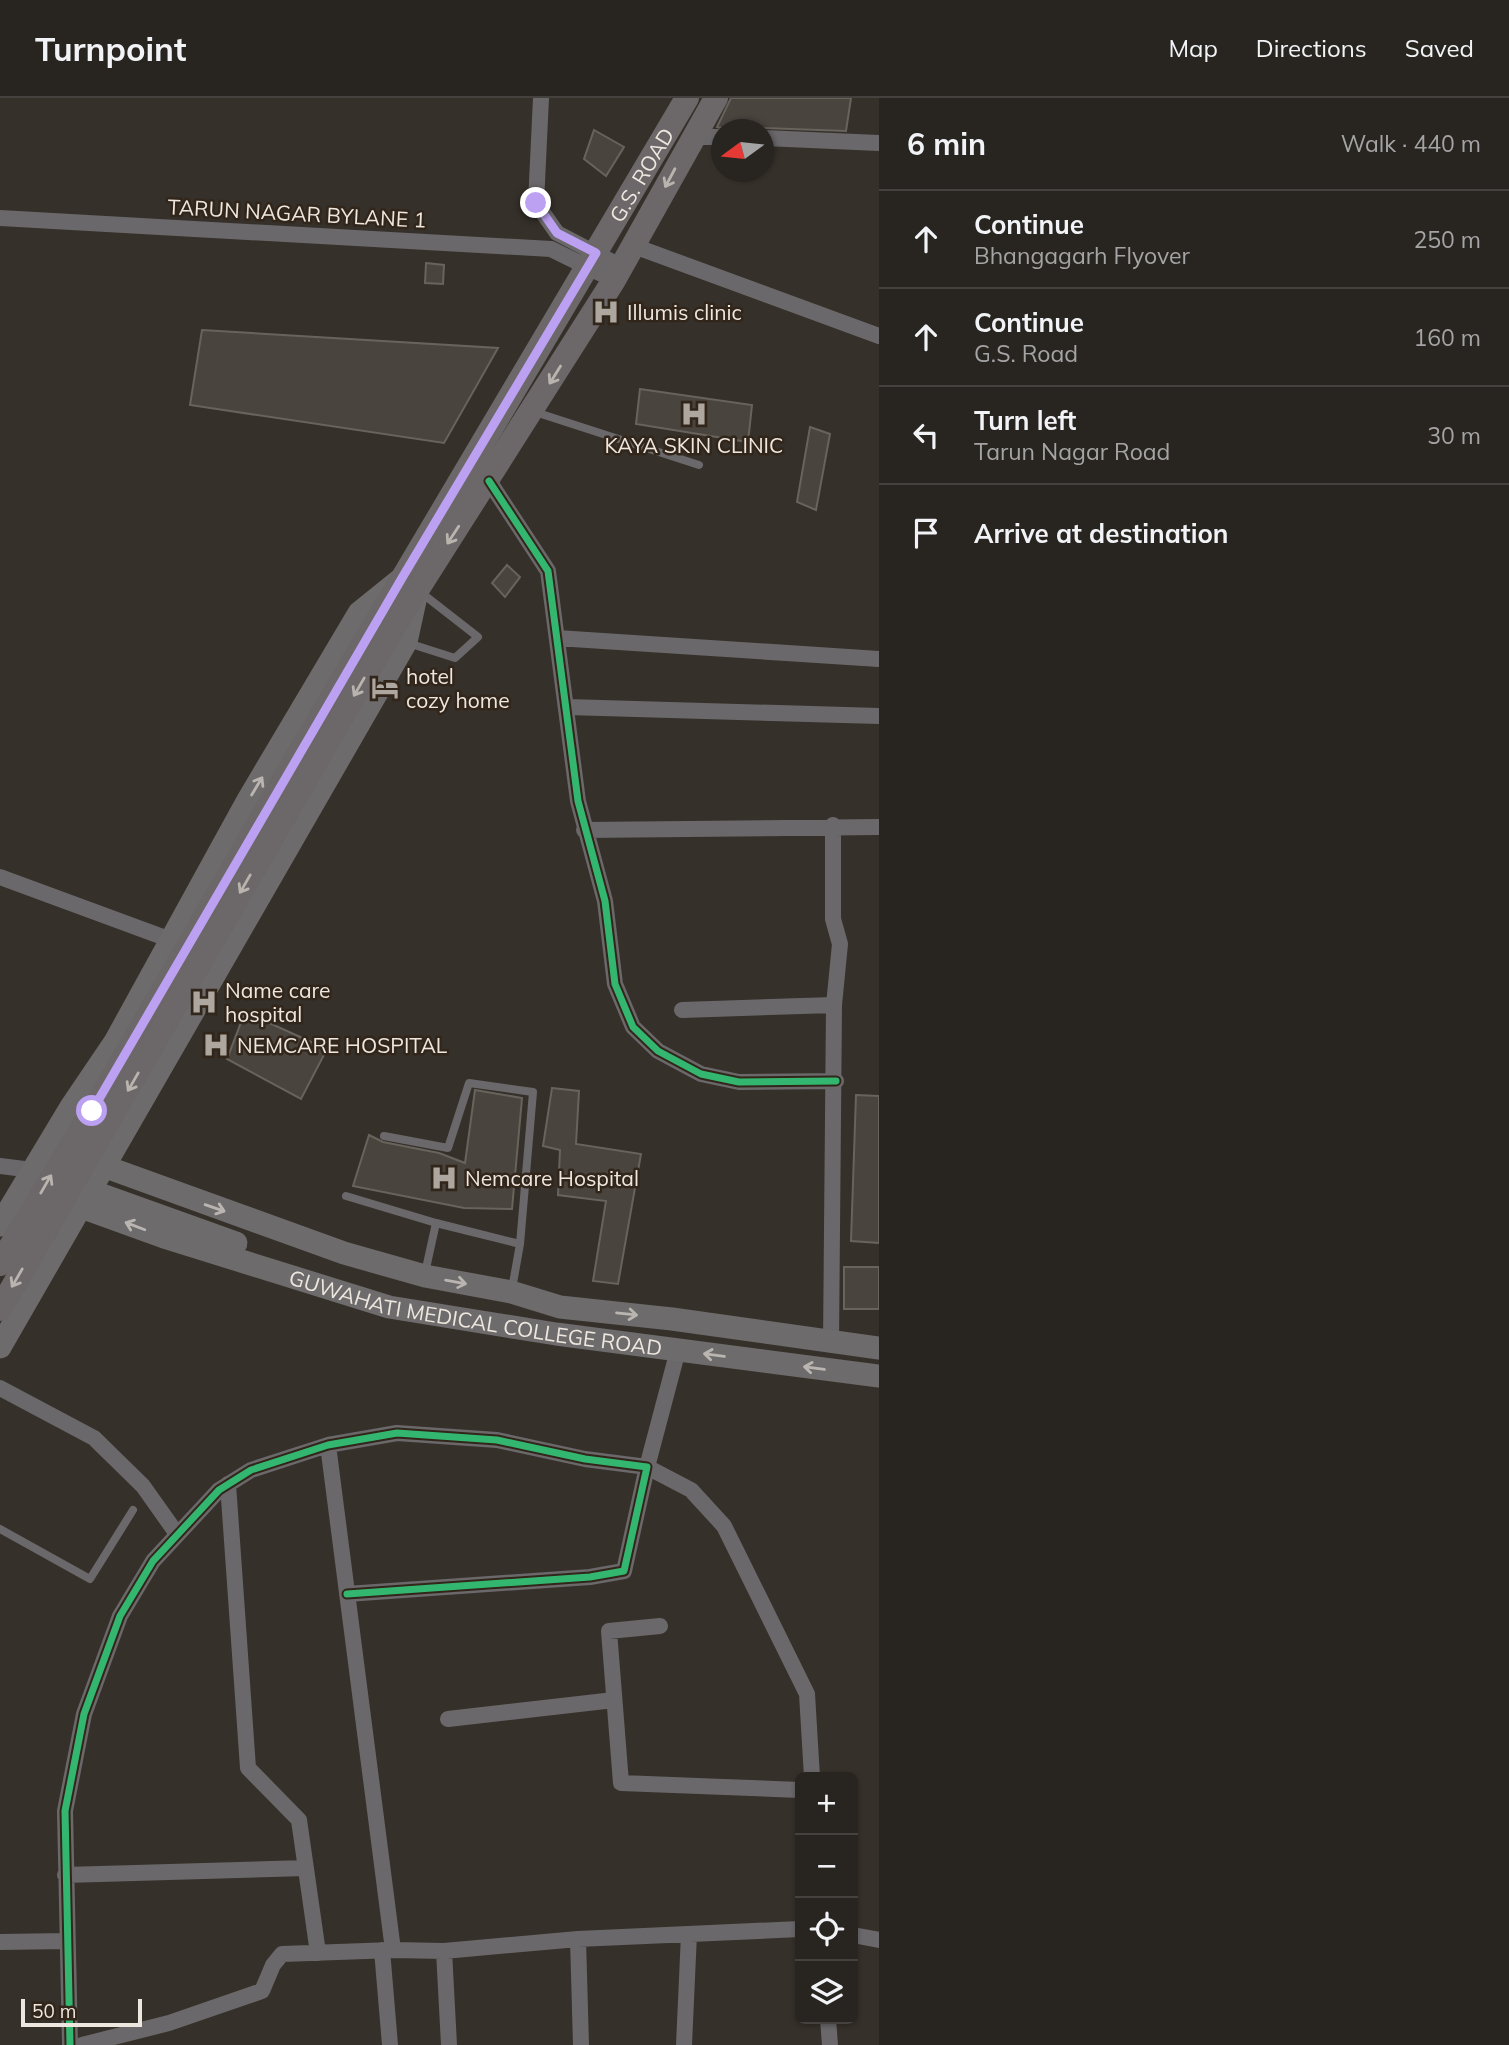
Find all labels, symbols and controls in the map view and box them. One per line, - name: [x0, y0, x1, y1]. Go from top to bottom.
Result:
- text: Turnpoint: [35, 28, 187, 69]
- text: Map: [1168, 33, 1218, 63]
- text: Directions: [1256, 33, 1367, 63]
- text: Saved: [1405, 33, 1474, 63]
- north arrow: [711, 119, 774, 182]
- street label: G.S. ROAD: [604, 123, 679, 227]
- text: 6 min: [907, 125, 986, 163]
- text: Walk · 440 m: [1341, 129, 1481, 158]
- one-way arrow: [663, 168, 677, 188]
- route end: [520, 187, 551, 218]
- street label: TARUN NAGAR BYLANE 1: [167, 193, 427, 233]
- text: Continue: [974, 208, 1084, 241]
- icon: ahead: [907, 220, 945, 258]
- text: 250 m: [1413, 225, 1481, 254]
- text: Bhangagarh Flyover: [974, 241, 1190, 270]
- hospital icon: Illumis clinic: [591, 297, 621, 327]
- place label: Illumis clinic: [627, 299, 742, 325]
- text: Continue: [974, 306, 1084, 339]
- icon: ahead: [907, 318, 945, 356]
- text: 160 m: [1413, 323, 1481, 352]
- text: G.S. Road: [974, 339, 1078, 368]
- one-way arrow: [547, 364, 561, 384]
- hospital icon: KAYA SKIN CLINIC: [679, 399, 709, 429]
- text: Turn left: [974, 404, 1076, 437]
- icon: left: [907, 416, 945, 454]
- text: 30 m: [1427, 421, 1481, 450]
- place label: KAYA SKIN CLINIC: [605, 432, 783, 458]
- text: Tarun Nagar Road: [974, 437, 1170, 466]
- icon: arrive: [907, 514, 945, 552]
- text: Arrive at destination: [974, 517, 1229, 550]
- one-way arrow: [446, 525, 460, 545]
- place label: hotel cozy home: [406, 663, 510, 713]
- hotel icon: hotel cozy home: [370, 673, 400, 703]
- one-way arrow: [352, 676, 365, 697]
- one-way arrow: [250, 776, 264, 796]
- one-way arrow: [238, 873, 252, 893]
- place label: Name care hospital: [225, 977, 330, 1027]
- hospital icon: Name care hospital: [189, 987, 219, 1017]
- hospital icon: NEMCARE HOSPITAL: [201, 1030, 231, 1060]
- place label: NEMCARE HOSPITAL: [237, 1032, 448, 1058]
- one-way arrow: [126, 1071, 139, 1092]
- route start: [76, 1095, 107, 1126]
- hospital icon: Nemcare Hospital: [429, 1163, 459, 1193]
- place label: Nemcare Hospital: [465, 1165, 639, 1191]
- one-way arrow: [40, 1174, 54, 1194]
- one-way arrow: [204, 1203, 226, 1215]
- one-way arrow: [125, 1219, 147, 1231]
- street label: GUWAHATI MEDICAL COLLEGE ROAD: [286, 1264, 664, 1361]
- one-way arrow: [10, 1268, 24, 1288]
- one-way arrow: [444, 1276, 467, 1289]
- one-way arrow: [616, 1308, 638, 1321]
- one-way arrow: [703, 1349, 725, 1362]
- one-way arrow: [803, 1361, 826, 1374]
- map controls: [795, 1772, 858, 2024]
- button: +: [795, 1772, 858, 1835]
- button: −: [795, 1835, 858, 1898]
- button: locate: [795, 1898, 858, 1961]
- button: layers: [795, 1961, 858, 2024]
- scale bar: [21, 1996, 142, 2028]
- text: 50 m: [32, 1999, 76, 2023]

